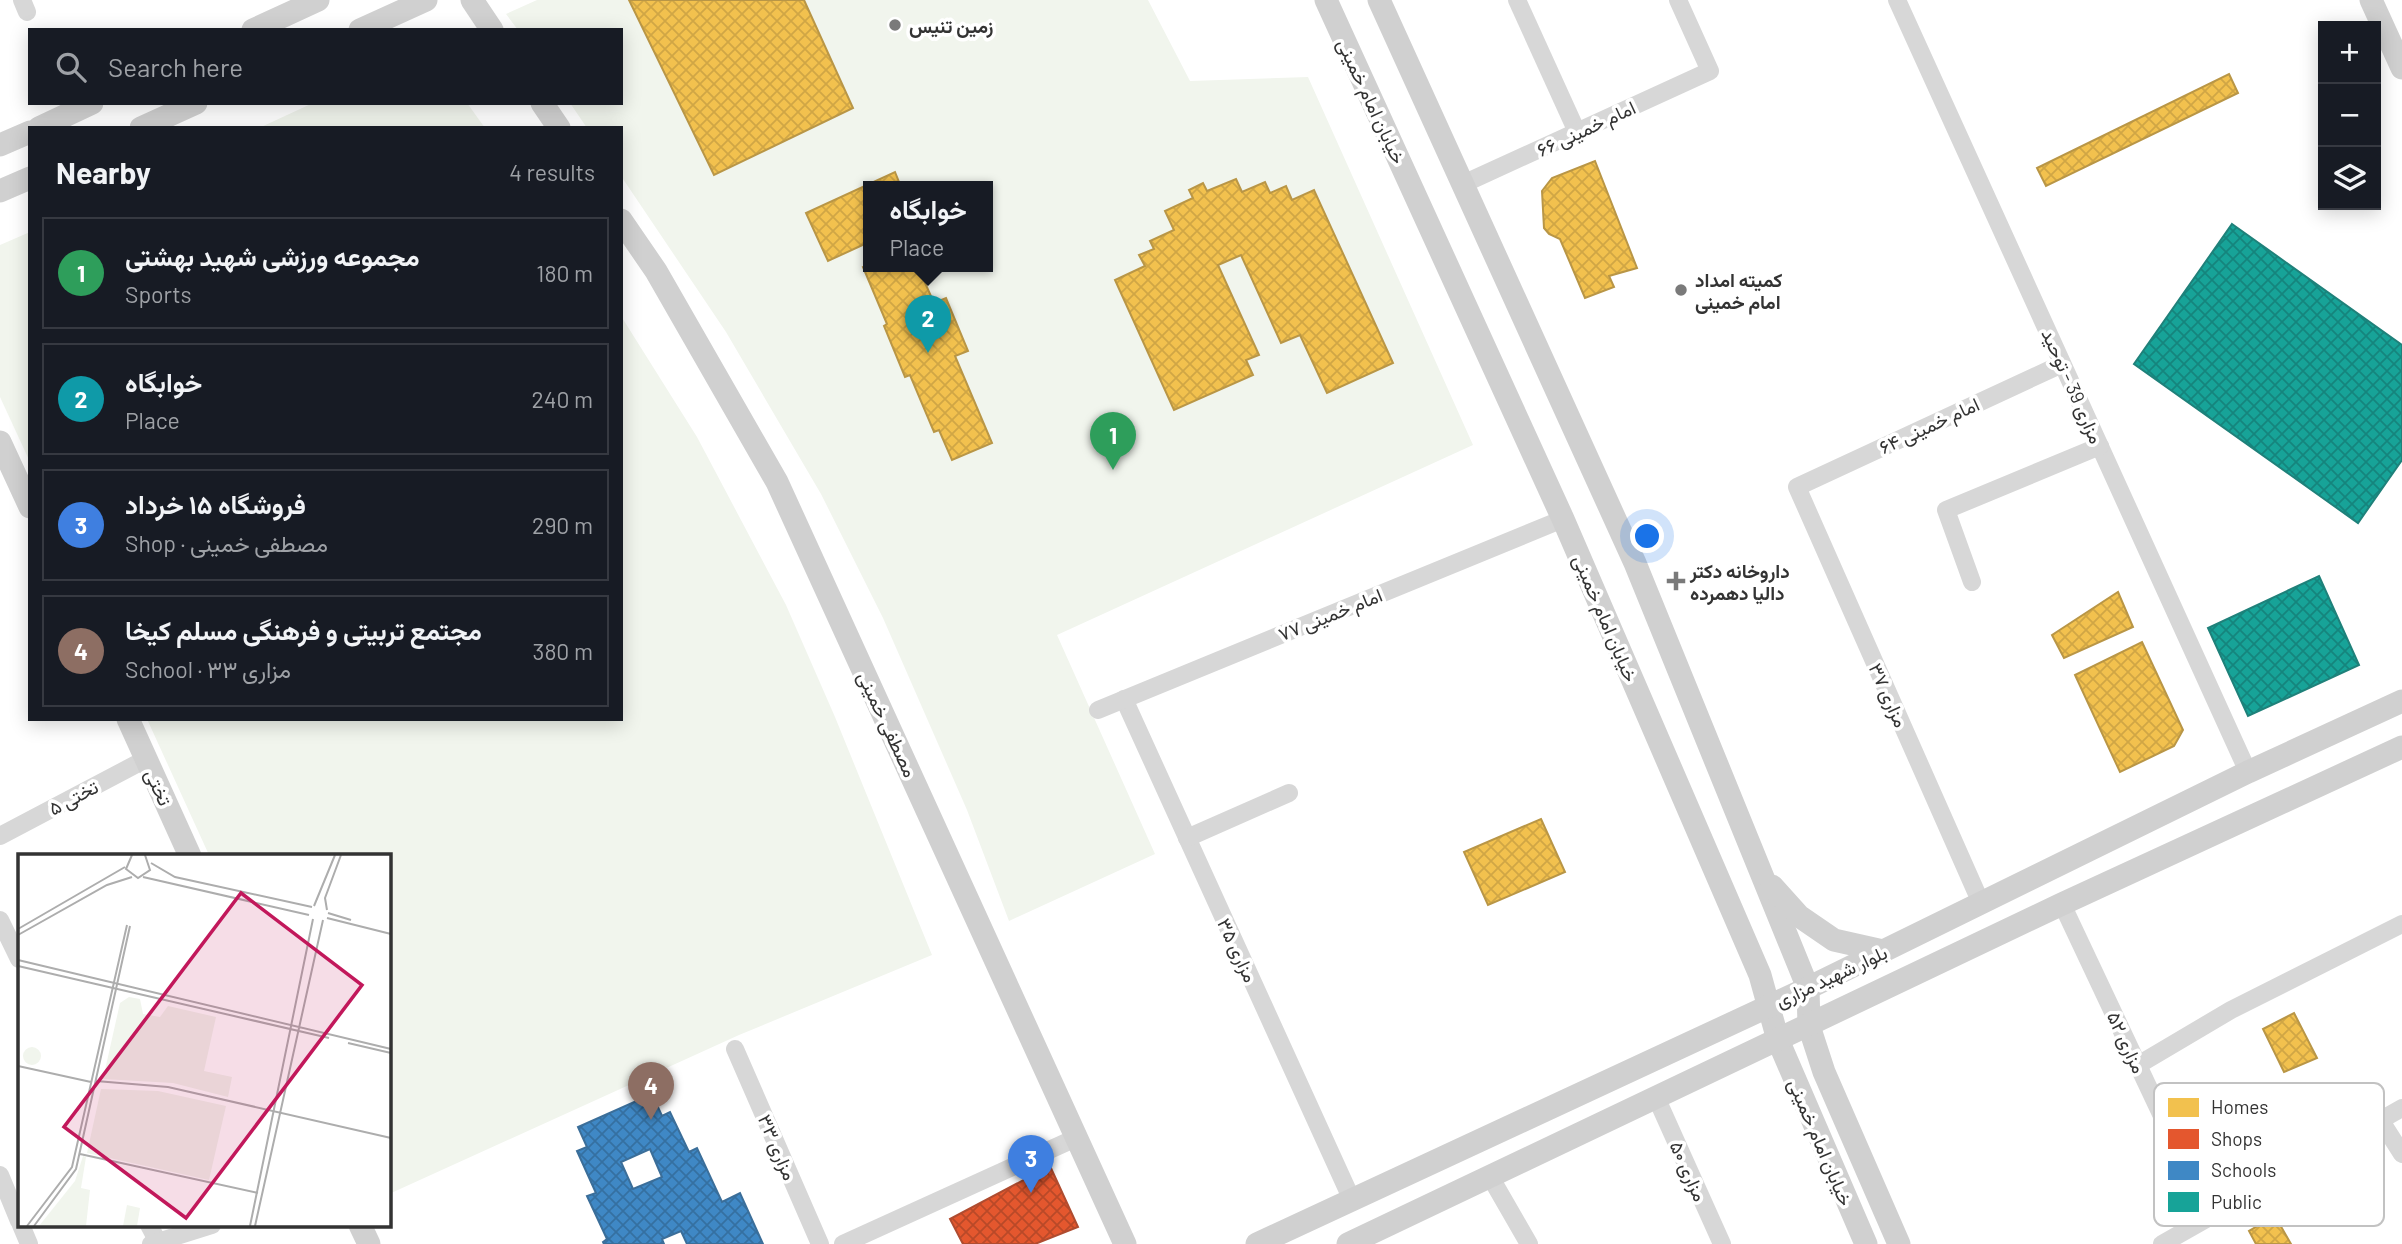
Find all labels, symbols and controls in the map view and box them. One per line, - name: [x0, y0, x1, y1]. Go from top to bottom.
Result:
- place label: زمین تنیس: [909, 14, 994, 39]
- marker: زمین تنیس: [887, 17, 903, 33]
- map controls: [2318, 21, 2381, 210]
- button: +: [2318, 21, 2381, 84]
- search box: [28, 28, 623, 105]
- street label: خیابان امام خمینی: [1331, 35, 1411, 168]
- icon: search: [52, 48, 90, 86]
- text: Search here: [108, 51, 243, 82]
- button: −: [2318, 84, 2381, 147]
- street label: امام خمینی ۶۶: [1533, 95, 1640, 163]
- button: layers: [2318, 147, 2381, 210]
- text: Nearby: [56, 154, 151, 190]
- text: 4 results: [509, 158, 595, 186]
- popup: [863, 181, 993, 272]
- text: خوابگاه: [889, 193, 967, 224]
- text: Place: [889, 233, 944, 261]
- text: مجموعه ورزشی شهید بهشتی: [125, 240, 420, 271]
- text: 1: [77, 259, 85, 287]
- text: 180 m: [536, 259, 593, 287]
- place label: کمیته امداد امام خمینی: [1695, 268, 1783, 315]
- text: Sports: [125, 280, 192, 308]
- marker: کمیته امداد امام خمینی: [1673, 282, 1689, 298]
- pin: 2: [905, 295, 951, 353]
- street label: مزاری 39 - توحید: [2037, 325, 2109, 447]
- text: خوابگاه: [125, 366, 202, 397]
- text: 2: [75, 385, 87, 413]
- text: 240 m: [531, 385, 593, 413]
- street label: امام خمینی ۶۴: [1875, 392, 1984, 460]
- text: Place: [125, 406, 180, 434]
- pin: 1: [1090, 412, 1136, 470]
- text: فروشگاه ۱۵ خرداد: [125, 488, 306, 519]
- text: 3: [75, 511, 87, 539]
- text: 290 m: [532, 511, 593, 539]
- your location: [1630, 519, 1664, 553]
- text: Shop · مصطفی خمینی: [125, 529, 328, 557]
- street label: خیابان امام خمینی: [1567, 551, 1643, 686]
- place label: داروخانه دکتر دالیا دهمرده: [1689, 559, 1790, 606]
- marker: داروخانه دکتر دالیا دهمرده: [1668, 573, 1684, 589]
- street label: امام خمینی ۷۷: [1275, 583, 1386, 647]
- text: مجتمع تربیتی و فرهنگی مسلم کیخا: [125, 614, 482, 645]
- text: 4: [74, 637, 88, 665]
- text: 380 m: [533, 637, 593, 665]
- text: School · مزاری ۳۳: [125, 655, 291, 683]
- street label: مزاری ۳۷: [1864, 659, 1913, 731]
- street label: مصطفی خمینی: [853, 667, 923, 781]
- street label: تختی: [140, 765, 178, 810]
- street label: تختی ۵: [44, 774, 102, 820]
- inset map: [18, 854, 390, 1226]
- street label: مزاری ۳۵: [1212, 914, 1263, 986]
- street label: بلوار شهید مزاری: [1772, 940, 1891, 1013]
- street label: مزاری ۵۲: [2102, 1007, 2151, 1077]
- pin: 4: [628, 1062, 674, 1120]
- street label: خیابان امام خمینی: [1782, 1075, 1858, 1210]
- legend: [2154, 1083, 2384, 1226]
- text: Homes: [2211, 1095, 2268, 1118]
- street label: مزاری ۳۳: [753, 1111, 802, 1184]
- text: Shops: [2211, 1127, 2262, 1150]
- pin: 3: [1008, 1135, 1054, 1193]
- street label: مزاری ۵۰: [1665, 1137, 1712, 1205]
- text: Schools: [2211, 1158, 2276, 1181]
- text: Public: [2211, 1190, 2262, 1213]

